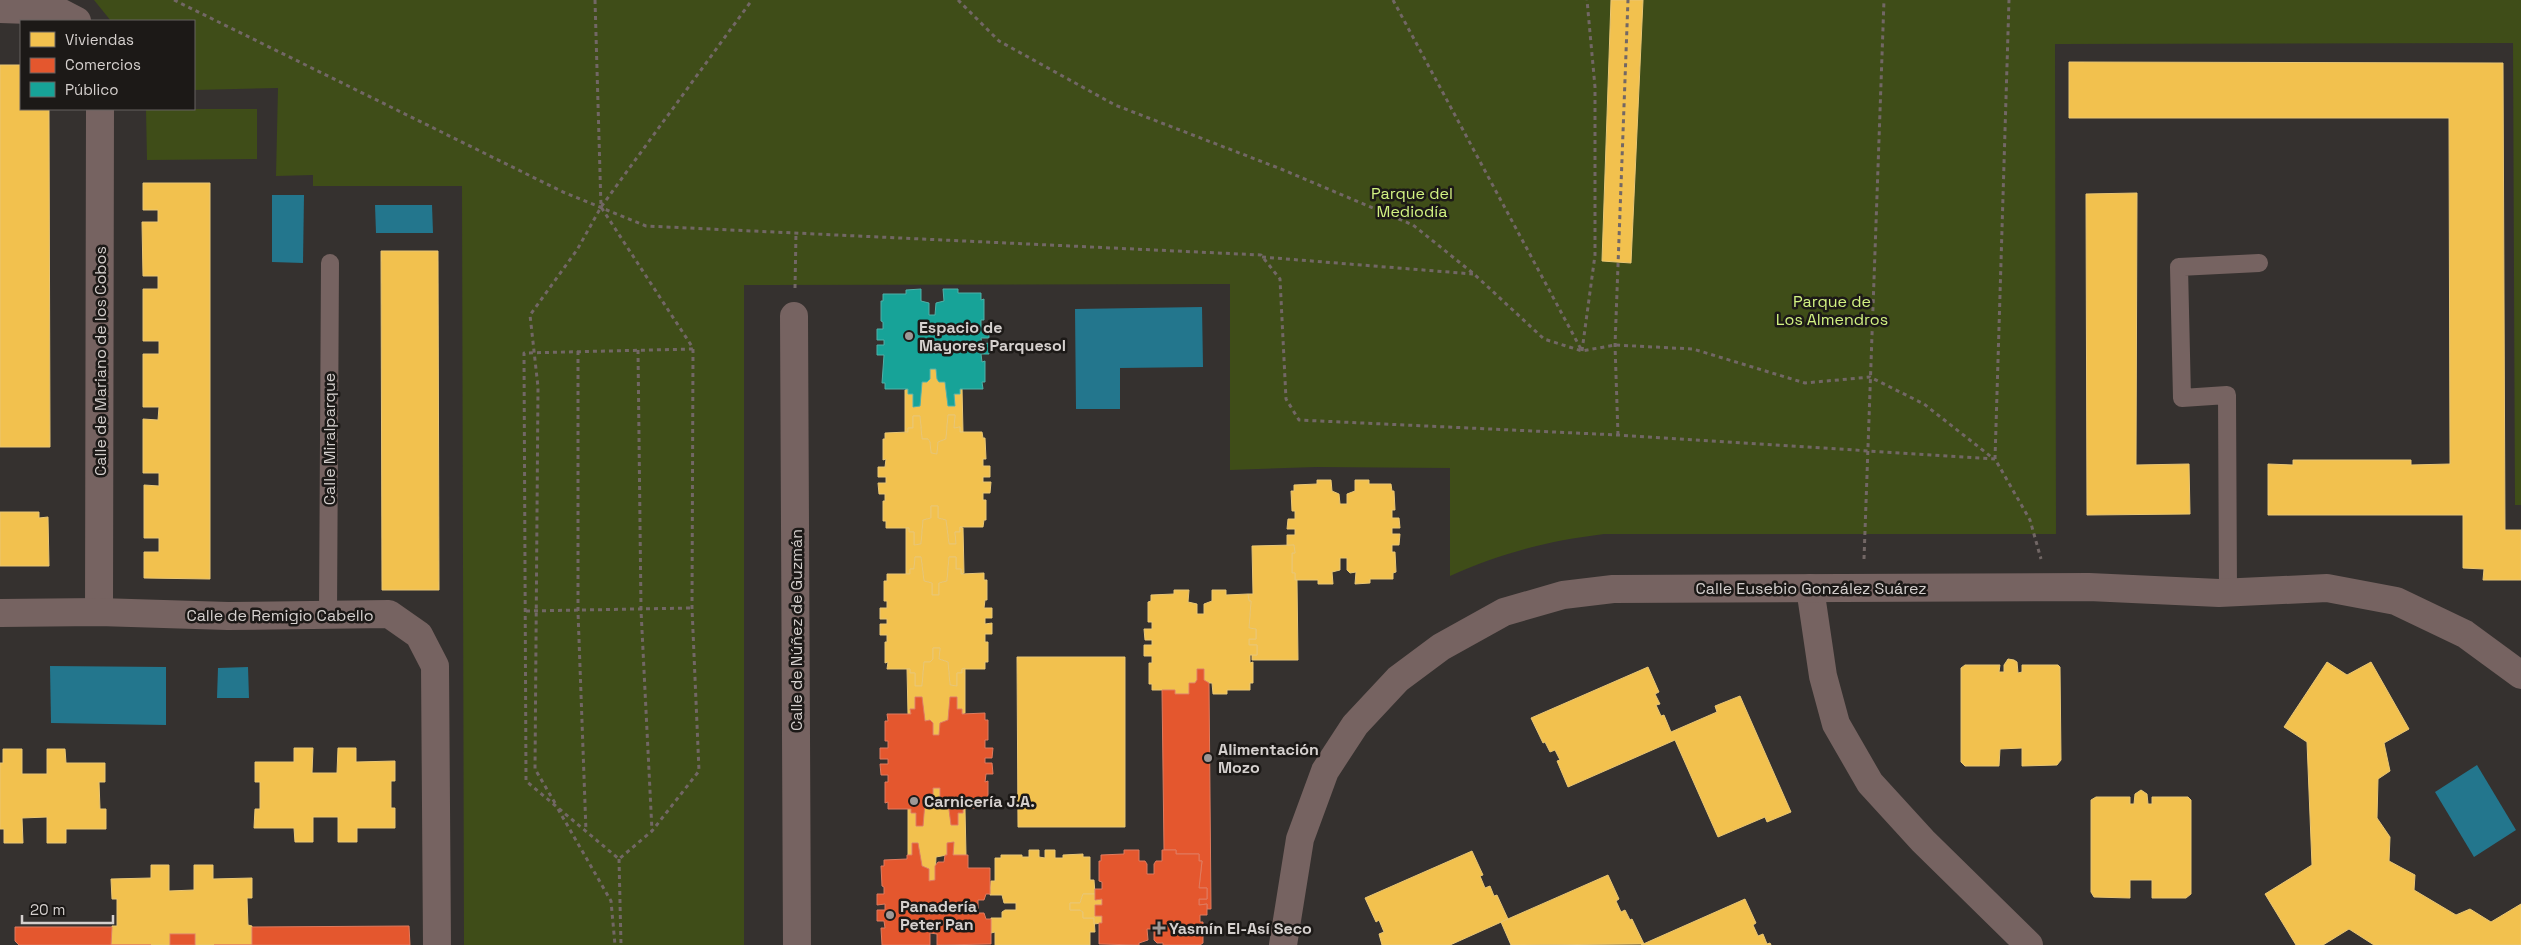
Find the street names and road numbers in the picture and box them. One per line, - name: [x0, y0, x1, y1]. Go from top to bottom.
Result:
- street label: Calle de Mariano de los Cobos: [90, 246, 111, 476]
- street label: Calle Miralparque: [319, 373, 340, 505]
- street label: Calle de Núñez de Guzmán: [786, 529, 807, 731]
- street label: Calle Eusebio González Suárez: [1695, 578, 1927, 599]
- street label: Calle de Remigio Cabello: [186, 605, 374, 626]

